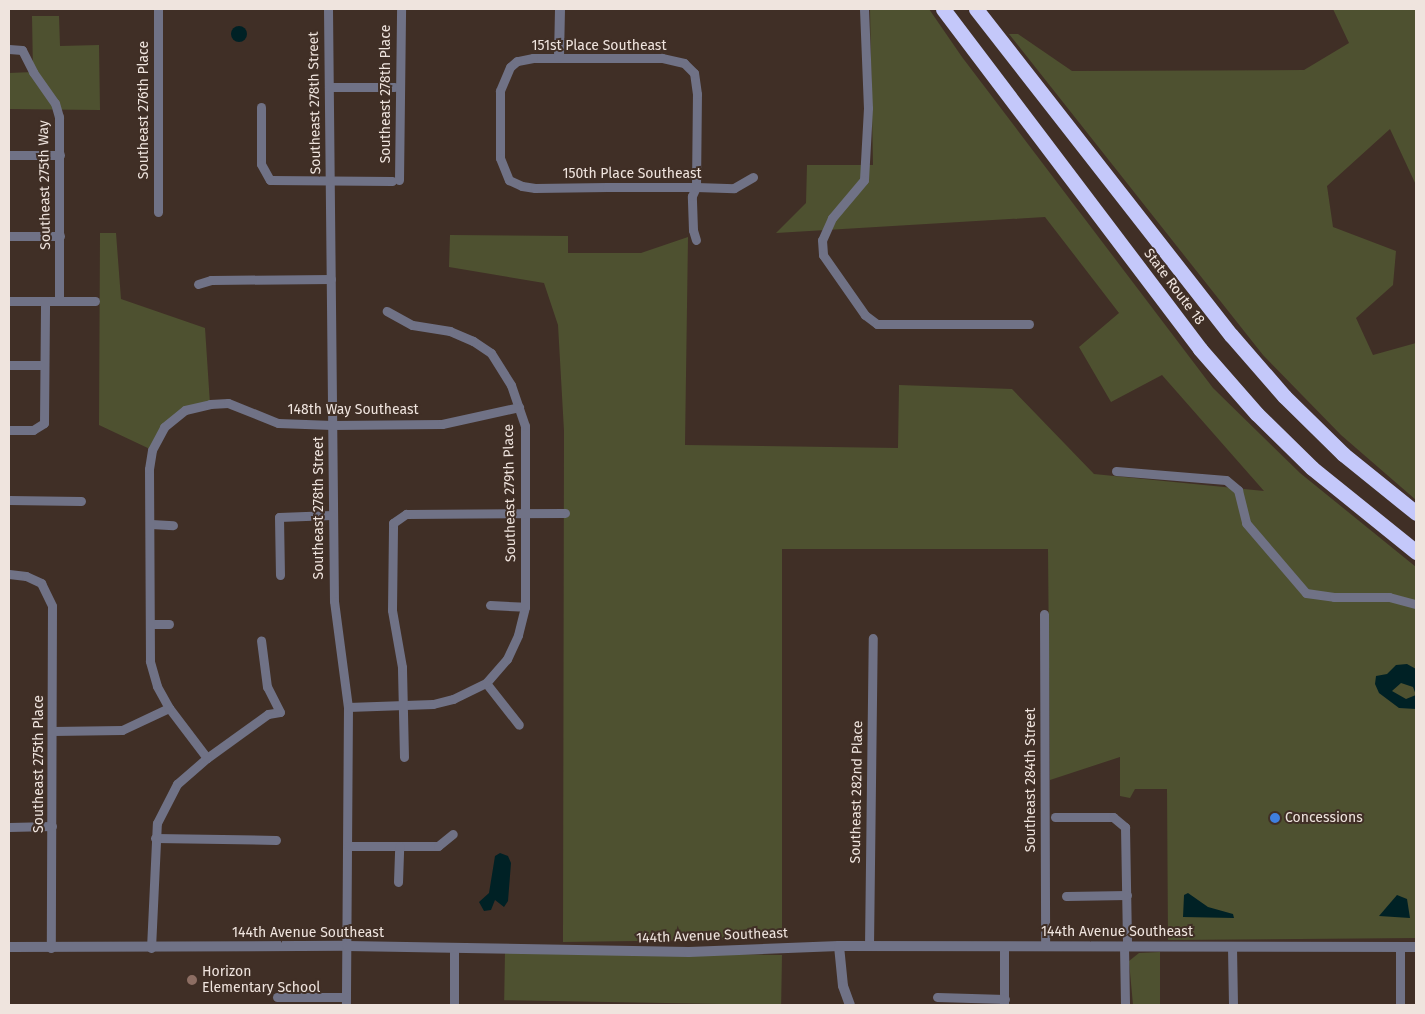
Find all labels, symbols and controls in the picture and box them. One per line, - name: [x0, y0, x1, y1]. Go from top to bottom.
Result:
- street label: Southeast 278th Place: [378, 25, 394, 163]
- street label: Southeast 278th Street: [305, 31, 325, 175]
- street label: 151st Place Southeast: [532, 38, 666, 54]
- street label: Southeast 276th Place: [136, 41, 152, 179]
- street label: Southeast 275th Way: [35, 120, 55, 250]
- street label: 150th Place Southeast: [562, 166, 702, 182]
- street label: State Route 18: [1140, 246, 1208, 328]
- street label: 148th Way Southeast: [287, 402, 419, 418]
- street label: Southeast 279th Place: [500, 424, 520, 562]
- street label: Southeast 278th Street: [311, 437, 327, 579]
- street label: Southeast 275th Place: [31, 695, 47, 833]
- street label: Southeast 284th Street: [1023, 708, 1039, 852]
- street label: Southeast 282nd Place: [847, 720, 867, 864]
- place label: Concessions: [1285, 810, 1363, 826]
- marker: Concessions: [1269, 812, 1281, 824]
- street label: 144th Avenue Southeast: [1041, 924, 1193, 940]
- street label: 144th Avenue Southeast: [232, 925, 384, 941]
- street label: 144th Avenue Southeast: [636, 925, 788, 947]
- place label: Horizon Elementary School: [202, 964, 320, 996]
- marker: Horizon Elementary School: [186, 974, 198, 986]

